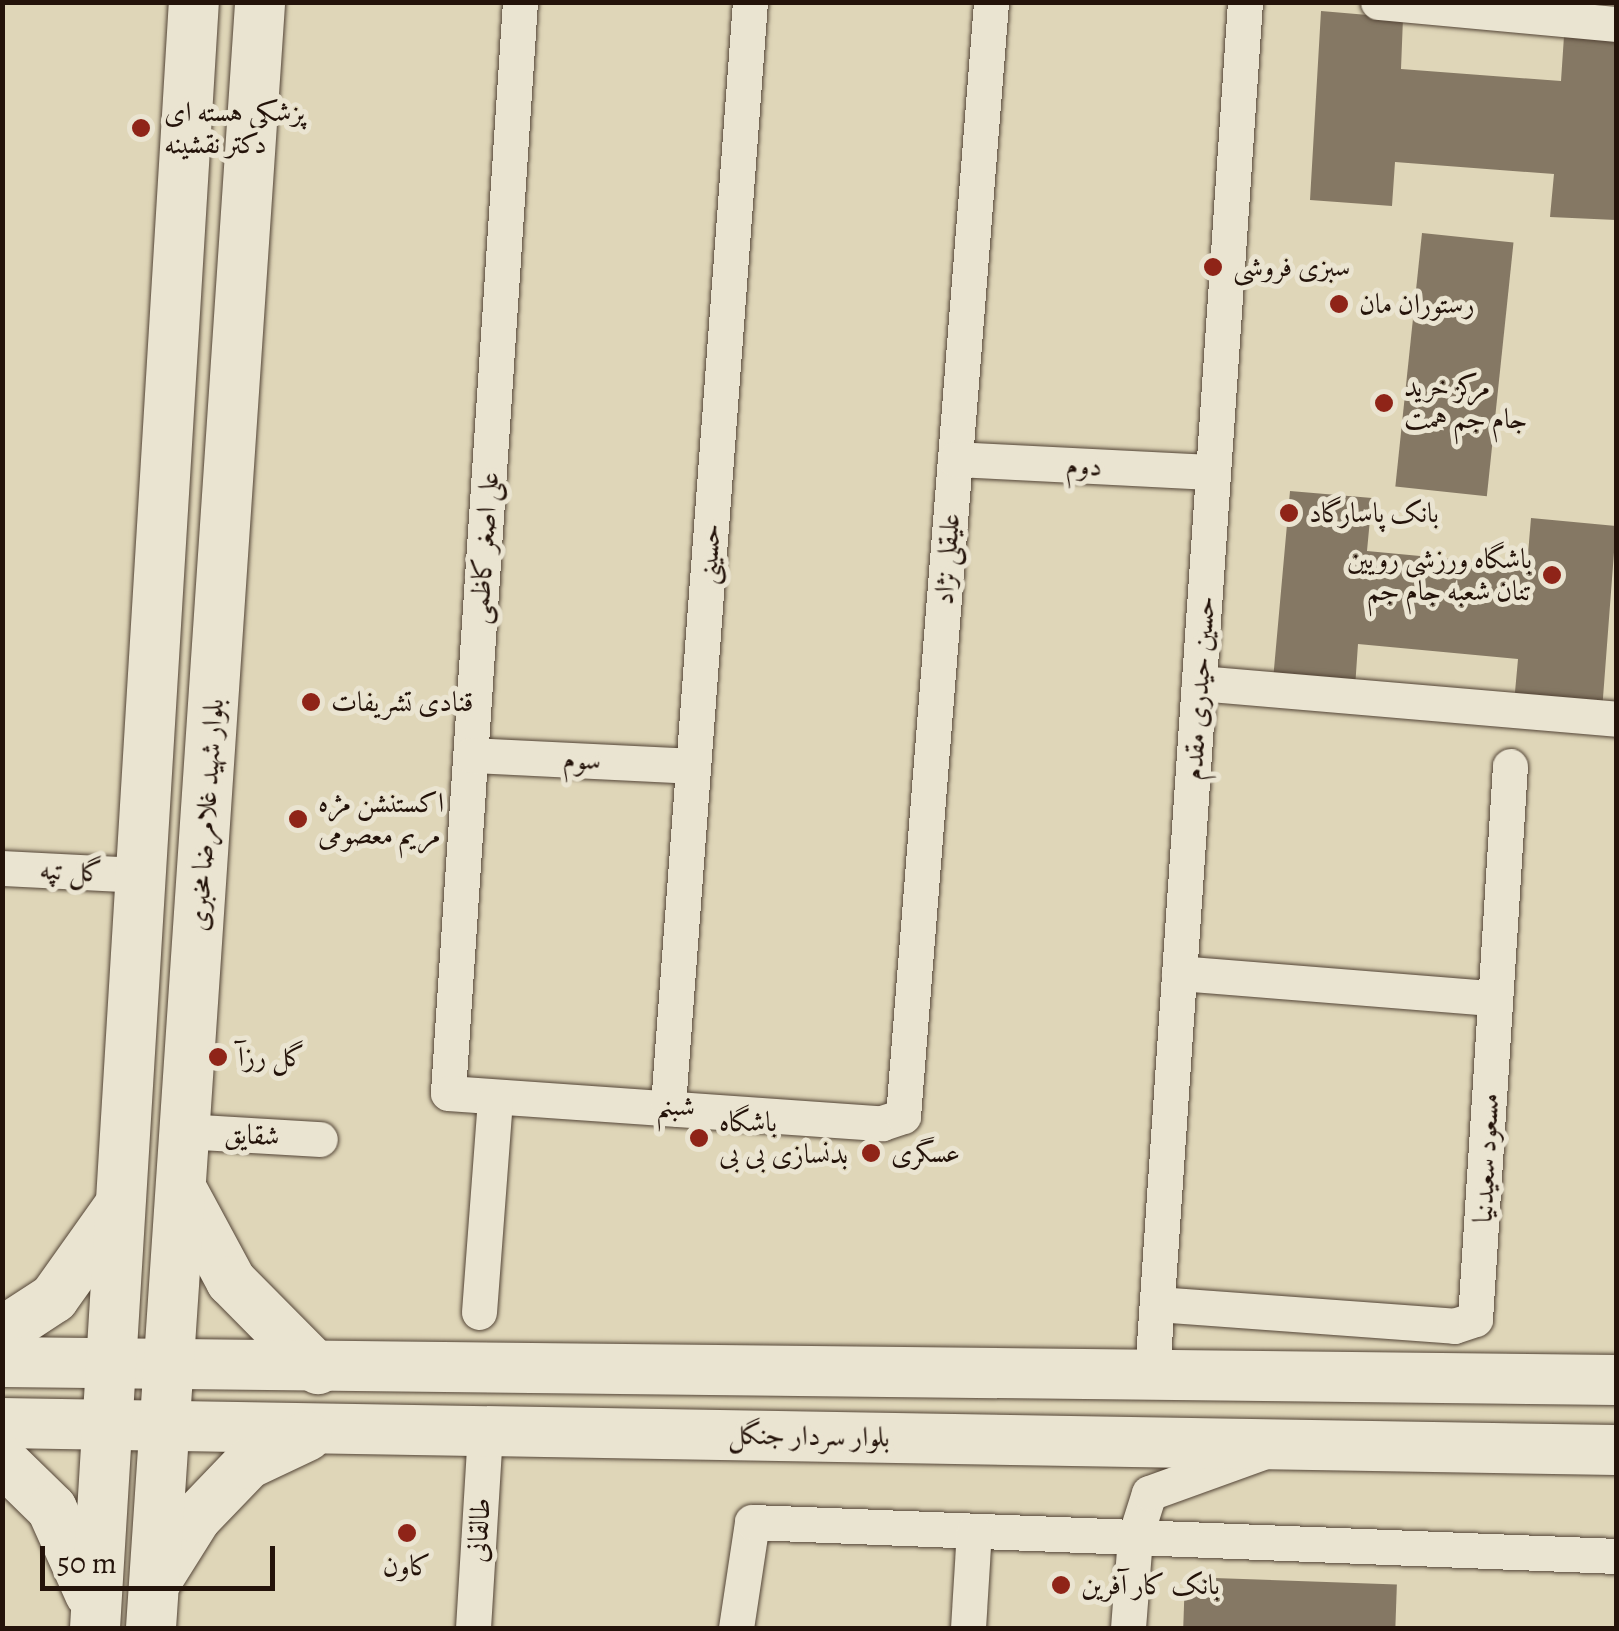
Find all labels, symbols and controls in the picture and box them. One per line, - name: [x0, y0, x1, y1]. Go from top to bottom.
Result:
- place label: پزشکی هسته ای دکتر نقشینه: [164, 95, 305, 161]
- marker: پزشکی هسته ای دکتر نقشینه: [128, 115, 154, 141]
- place label: سبزی فروشی: [1233, 250, 1350, 284]
- marker: سبزی فروشی: [1202, 256, 1224, 278]
- place label: رستوران مان: [1359, 287, 1475, 321]
- marker: رستوران مان: [1328, 293, 1350, 315]
- place label: مرکز خرید جام جم همت: [1404, 370, 1527, 436]
- marker: مرکز خرید جام جم همت: [1373, 392, 1395, 414]
- street label: دوم: [1065, 448, 1103, 484]
- street label: علی اصغر کاظمی: [462, 471, 506, 625]
- place label: بانک پاسارگاد: [1309, 496, 1439, 530]
- marker: بانک پاسارگاد: [1278, 502, 1300, 524]
- street label: علیقلی نژاد: [927, 512, 967, 606]
- street label: حسینی: [690, 522, 728, 586]
- place label: باشگاه ورزشی رویین تنان شعبه جام جم: [1347, 542, 1532, 608]
- marker: باشگاه ورزشی رویین تنان شعبه جام جم: [1541, 564, 1563, 586]
- street label: حسین حیدری مقدم: [1176, 595, 1222, 781]
- place label: قنادی تشریفات: [331, 685, 473, 719]
- marker: قنادی تشریفات: [300, 691, 322, 713]
- street label: بلوار شهید غلامرضا مخبری: [181, 698, 231, 932]
- street label: سوم: [562, 742, 602, 778]
- place label: اکستنشن مژه مریم معصومی: [318, 786, 444, 852]
- marker: اکستنشن مژه مریم معصومی: [287, 808, 309, 830]
- street label: گل تپه: [39, 853, 103, 889]
- place label: گل رزآ: [238, 1040, 305, 1074]
- marker: گل رزآ: [207, 1046, 229, 1068]
- street label: شبنم: [656, 1088, 696, 1124]
- street label: مسعود سعیدنیا: [1466, 1092, 1506, 1224]
- place label: باشگاه بدنسازی بی بی: [719, 1105, 848, 1171]
- street label: شقایق: [224, 1117, 280, 1153]
- marker: باشگاه بدنسازی بی بی: [688, 1127, 710, 1149]
- place label: عسگری: [891, 1136, 960, 1170]
- marker: عسگری: [860, 1142, 882, 1164]
- street label: بلوار سردار جنگل: [728, 1418, 890, 1454]
- street label: طالقانی: [460, 1497, 498, 1563]
- marker: کاون: [396, 1522, 418, 1544]
- scale bar: [45, 1526, 280, 1588]
- text: 50 m: [57, 1543, 117, 1583]
- place label: کاون: [383, 1549, 431, 1583]
- place label: بانک کار آفرین: [1081, 1568, 1220, 1602]
- marker: بانک کار آفرین: [1050, 1574, 1072, 1596]

